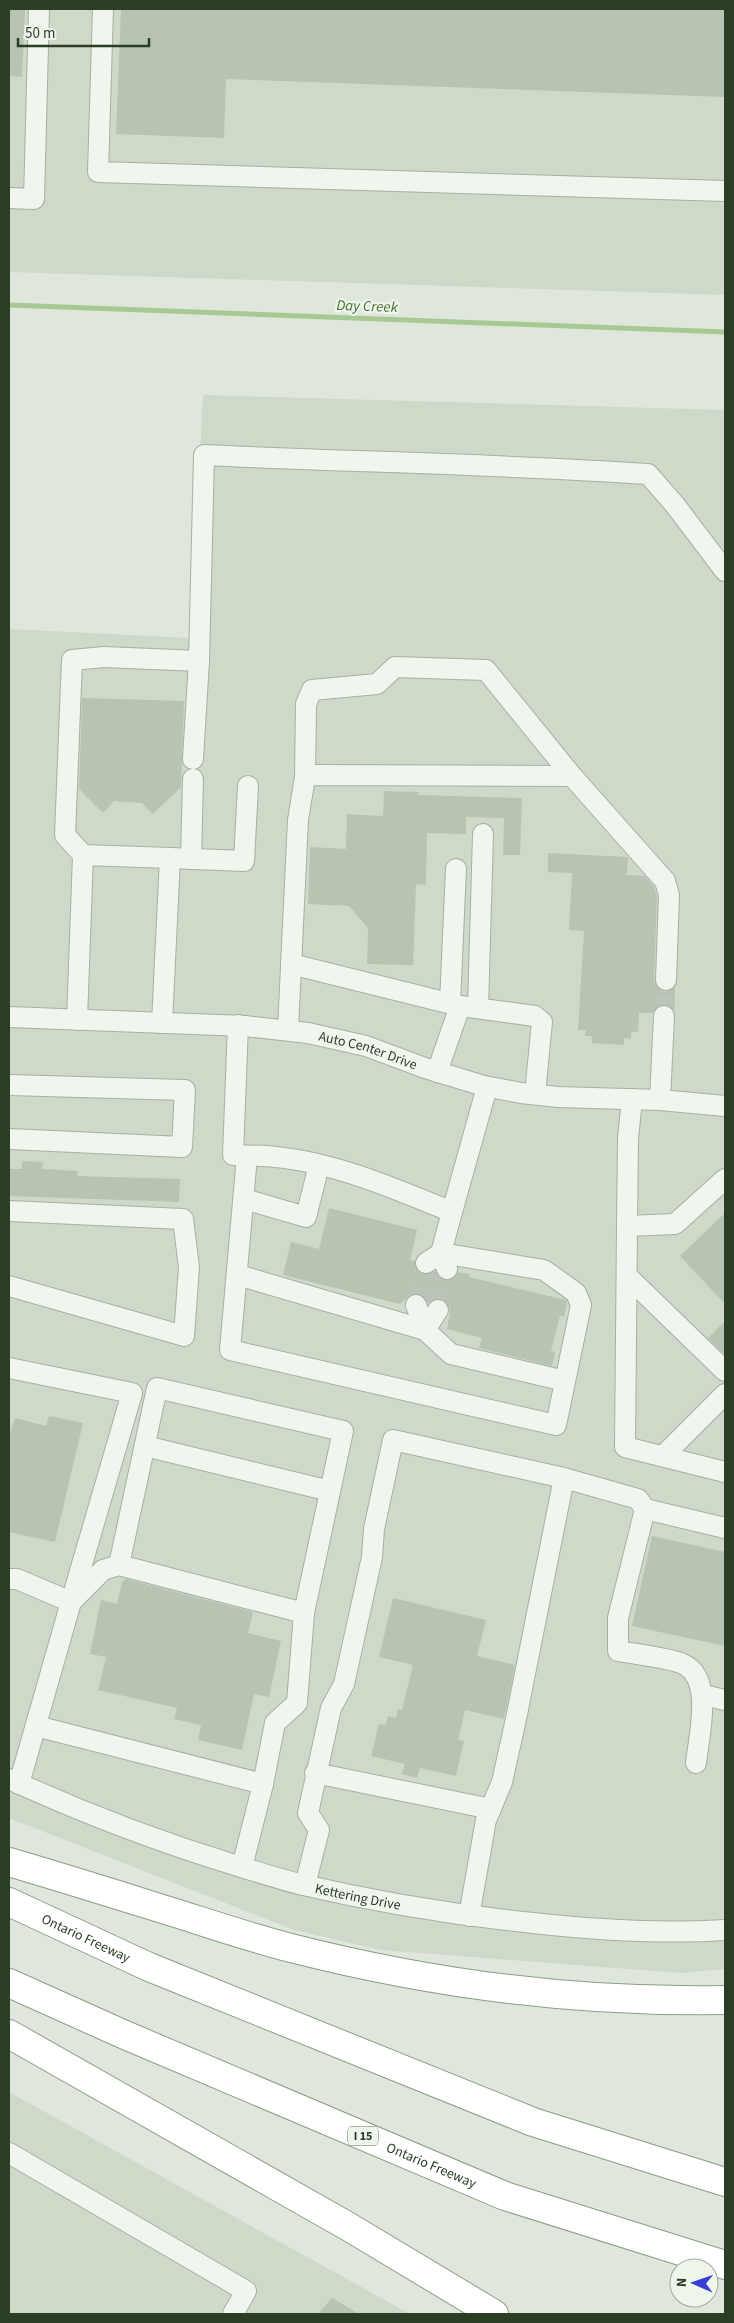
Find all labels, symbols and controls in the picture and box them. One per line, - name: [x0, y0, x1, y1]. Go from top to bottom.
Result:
- scale bar: [18, 15, 149, 47]
- text: 50 m: [25, 23, 55, 44]
- water label: Day Creek: [336, 295, 399, 318]
- street label: Auto Center Drive: [317, 1027, 420, 1075]
- street label: Kettering Drive: [313, 1879, 402, 1916]
- street label: Ontario Freeway: [38, 1909, 134, 1968]
- road number: I 15: [348, 2126, 378, 2146]
- street label: Ontario Freeway: [383, 2138, 480, 2194]
- north arrow: [669, 2258, 719, 2308]
- text: N: [672, 2278, 692, 2288]

